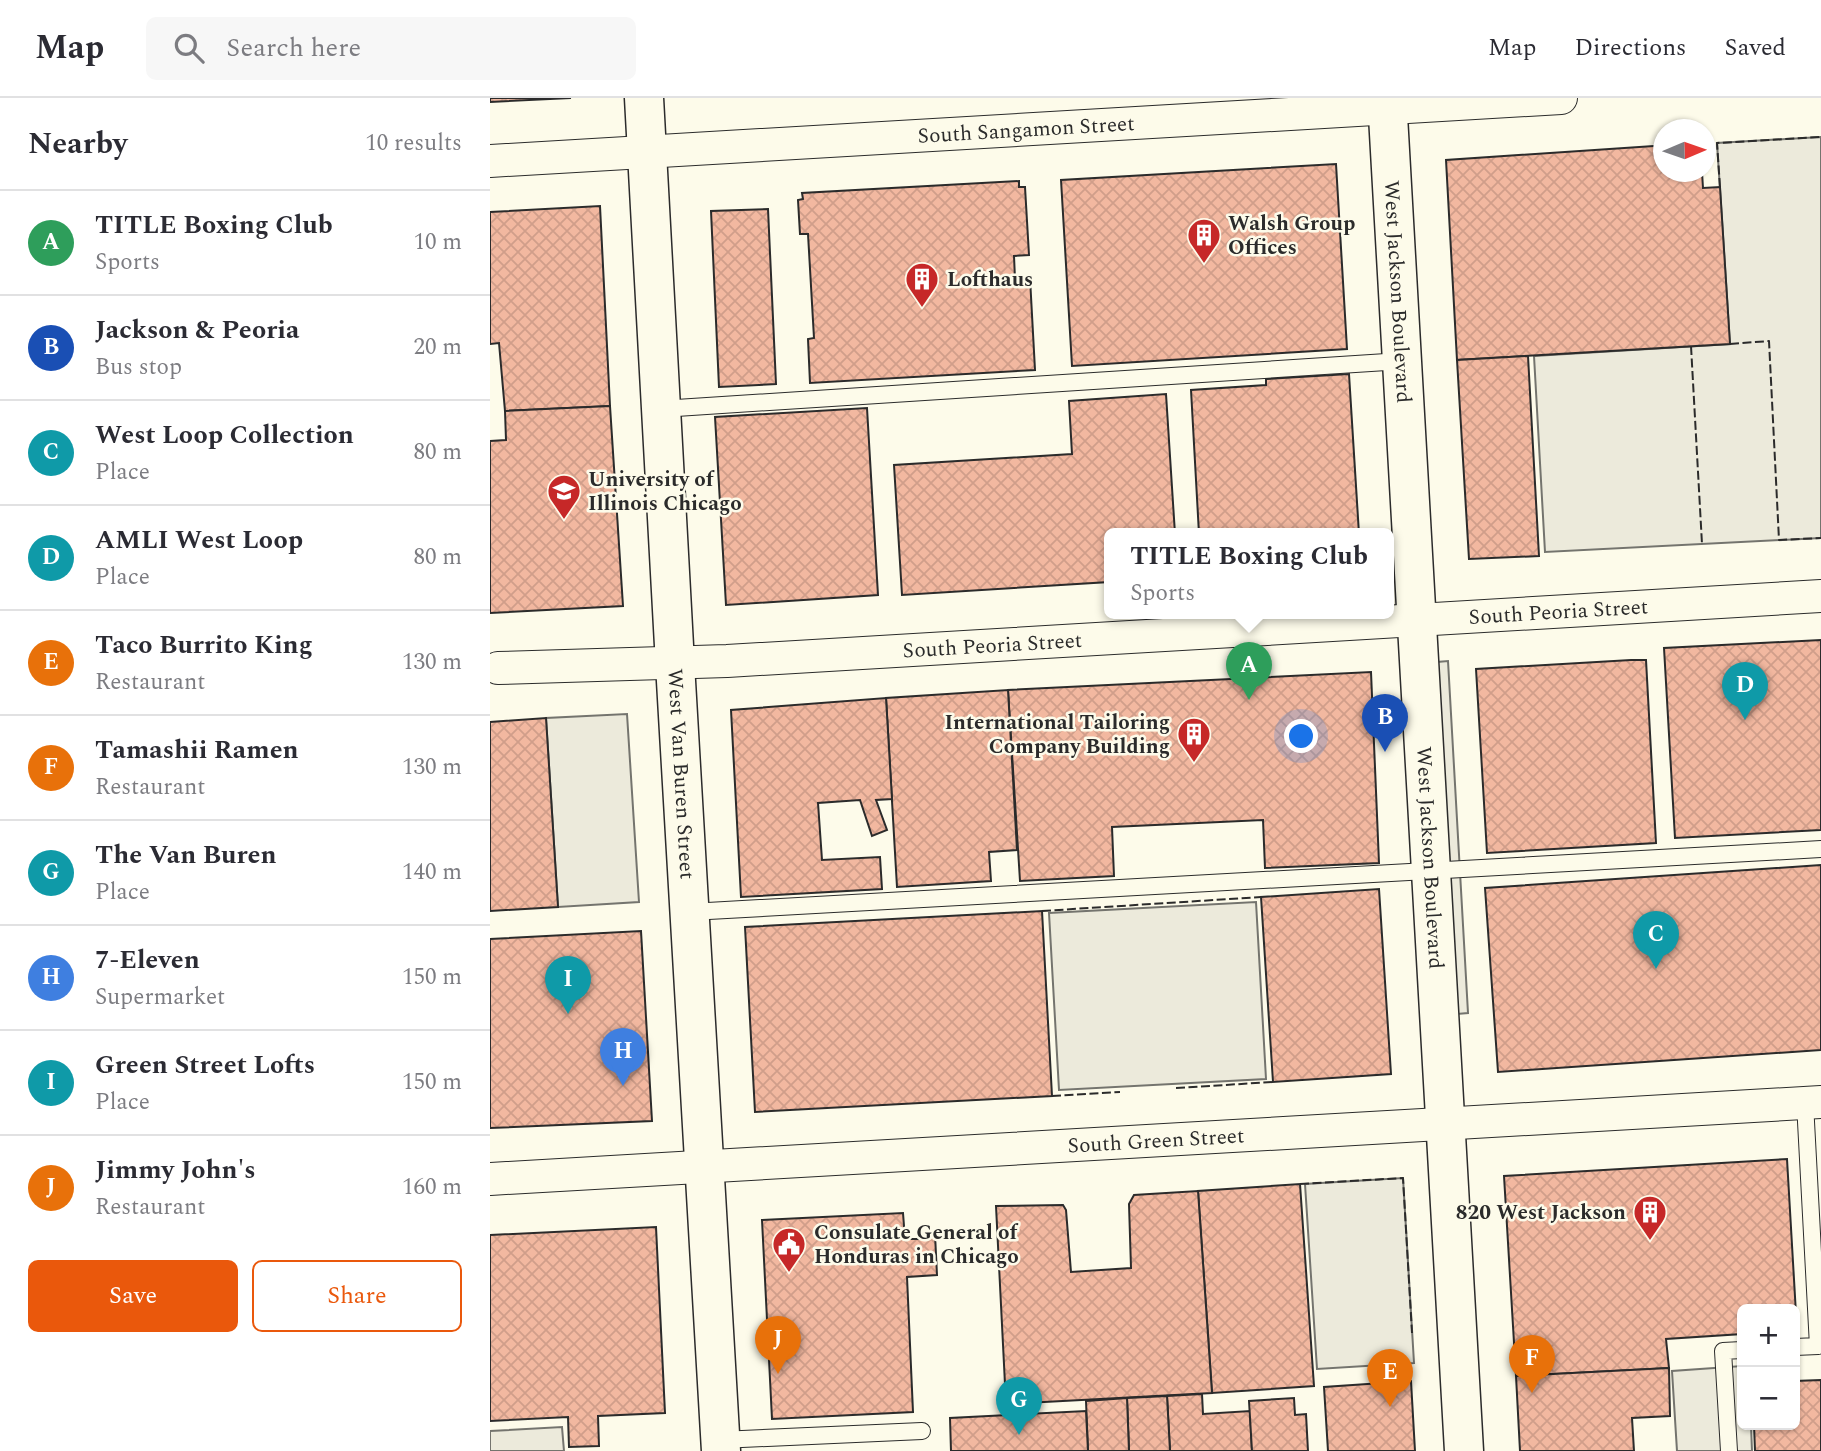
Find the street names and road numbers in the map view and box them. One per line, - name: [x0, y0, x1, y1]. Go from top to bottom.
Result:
- street label: South Sangamon Street: [917, 108, 1135, 153]
- street label: West Jackson Boulevard: [1375, 179, 1419, 404]
- street label: South Peoria Street: [1468, 591, 1649, 634]
- street label: South Peoria Street: [902, 625, 1083, 668]
- street label: West Van Buren Street: [658, 668, 703, 880]
- street label: West Jackson Boulevard: [1407, 746, 1452, 970]
- street label: South Green Street: [1067, 1120, 1245, 1163]

